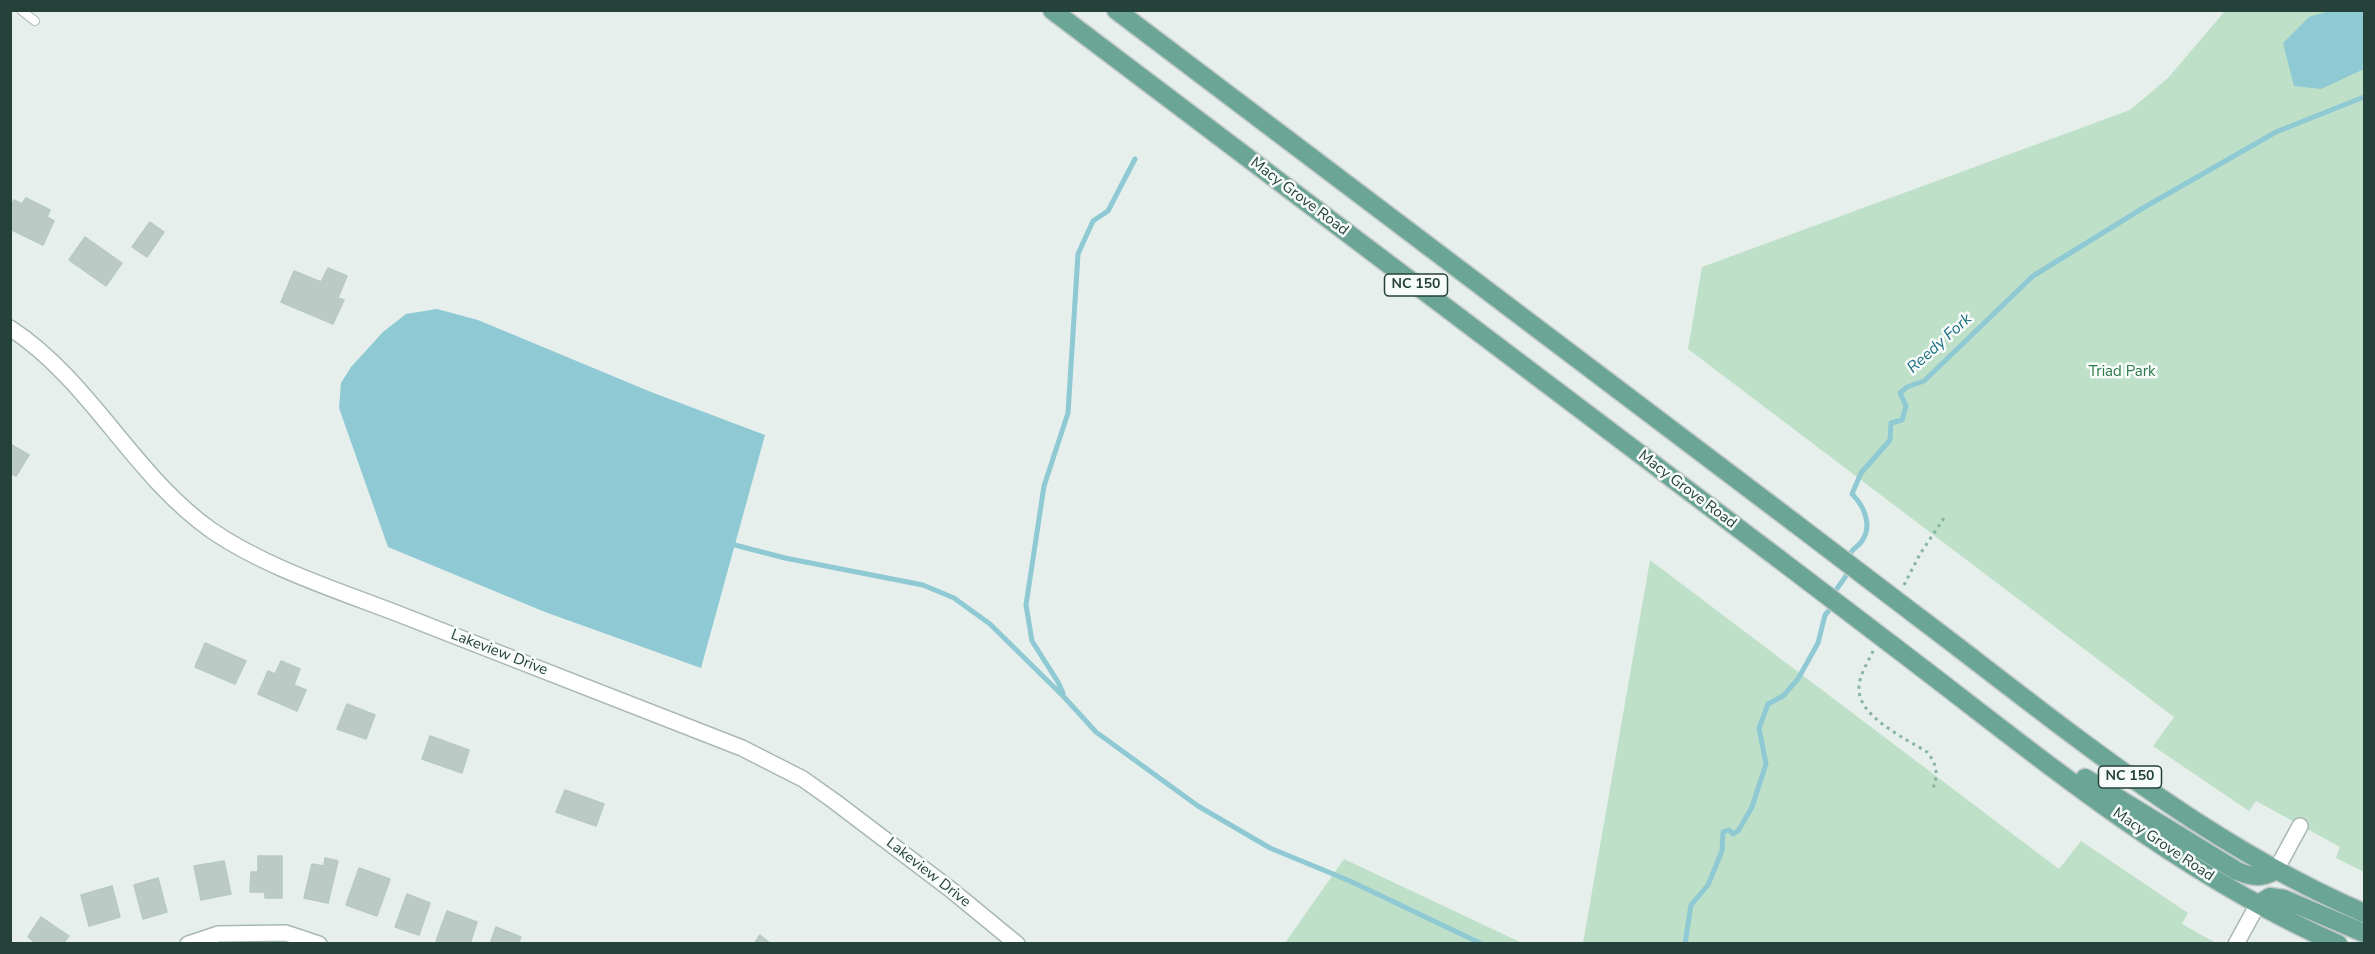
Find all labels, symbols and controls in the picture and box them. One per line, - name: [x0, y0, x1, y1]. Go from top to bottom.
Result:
- street label: Macy Grove Road: [1246, 154, 1352, 240]
- road number: NC 150: [1384, 274, 1448, 296]
- water label: Reedy Fork: [1904, 310, 1976, 378]
- park label: Triad Park: [2088, 363, 2156, 381]
- street label: Macy Grove Road: [1634, 447, 1740, 533]
- street label: Lakeview Drive: [448, 626, 550, 680]
- road number: NC 150: [2098, 766, 2162, 788]
- street label: Macy Grove Road: [2109, 805, 2217, 885]
- street label: Lakeview Drive: [882, 834, 974, 912]

